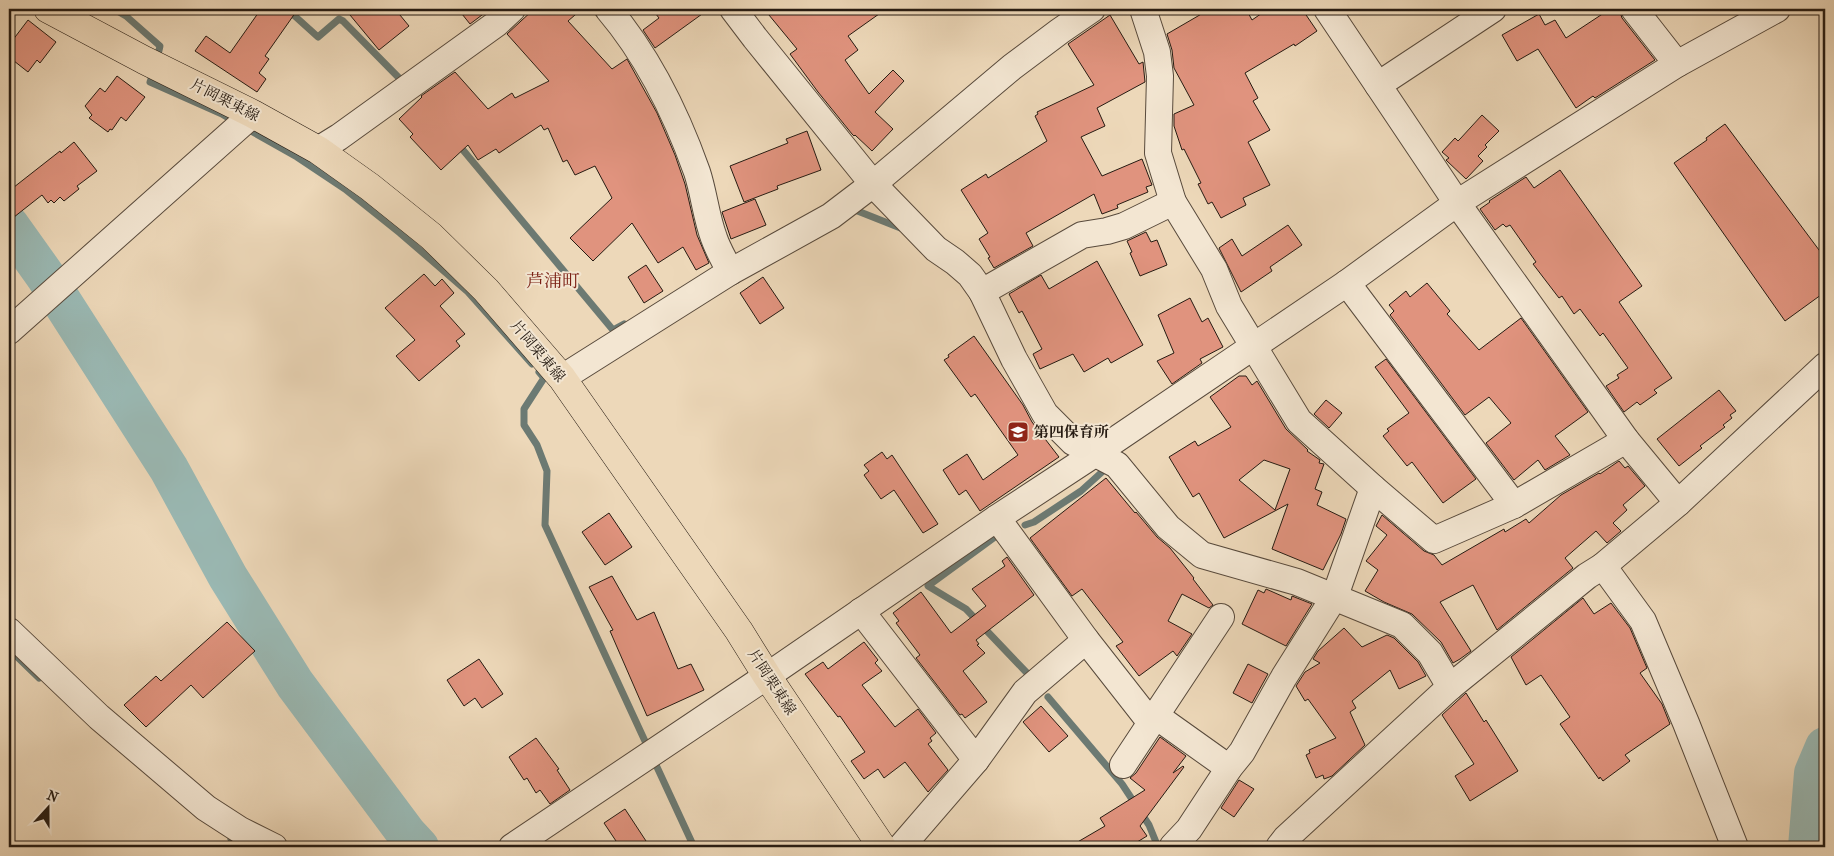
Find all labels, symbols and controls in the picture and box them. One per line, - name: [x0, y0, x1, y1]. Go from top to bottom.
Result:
- street label: 片岡栗東線: [187, 75, 263, 125]
- district label: 芦浦町: [526, 271, 580, 292]
- street label: 片岡栗東線: [507, 316, 569, 386]
- school or university icon: 第四保育所: [1006, 420, 1030, 444]
- place label: 第四保育所: [1034, 423, 1109, 441]
- street label: 片岡栗東線: [744, 646, 800, 718]
- north arrow: [22, 784, 72, 834]
- text: N: [44, 786, 61, 806]

